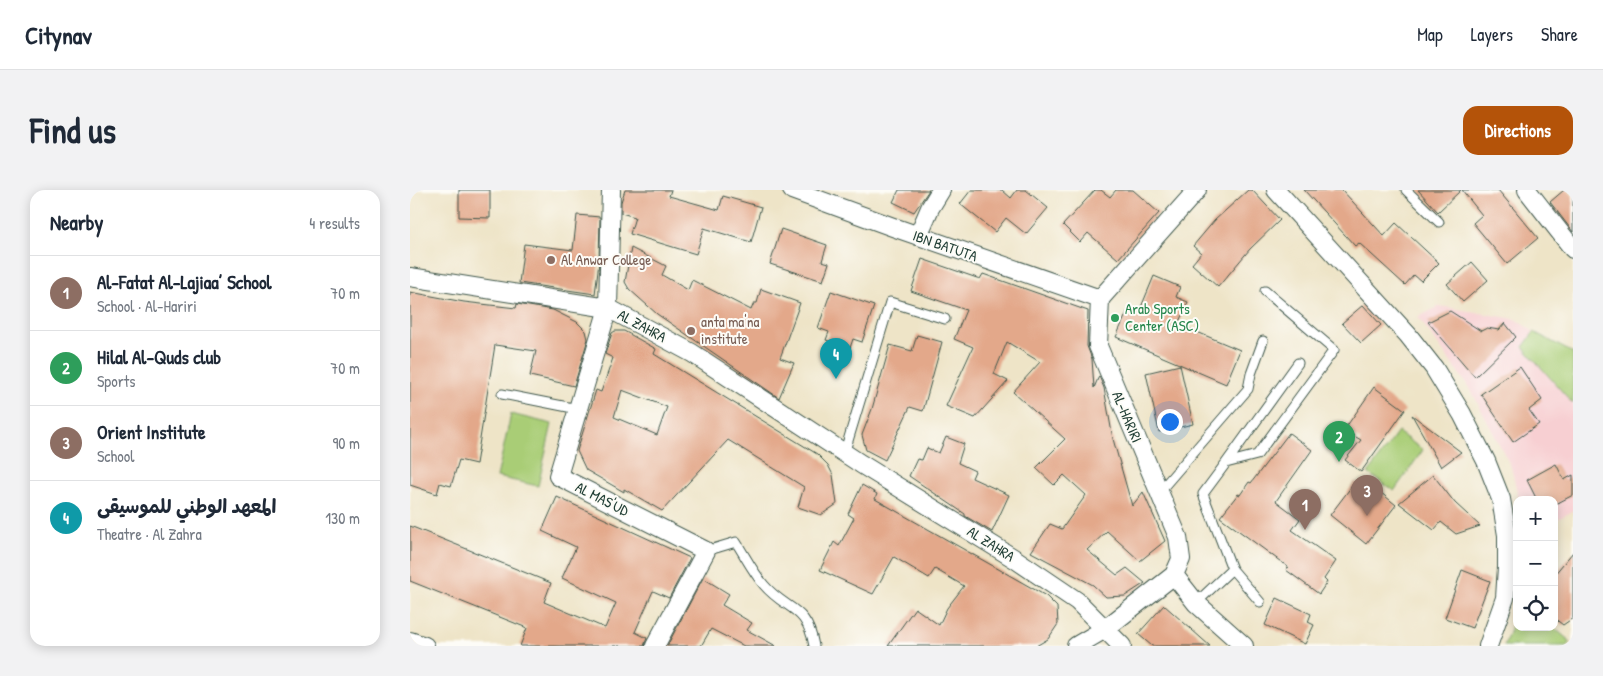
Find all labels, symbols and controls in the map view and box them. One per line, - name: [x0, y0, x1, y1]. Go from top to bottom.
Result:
- text: Citynav: [25, 19, 92, 51]
- text: Map: [1417, 22, 1443, 47]
- text: Layers: [1471, 22, 1513, 47]
- text: Share: [1541, 22, 1578, 47]
- button: Directions: [1463, 106, 1573, 155]
- text: Find us: [30, 107, 116, 154]
- text: Nearby: [50, 208, 103, 237]
- text: 4 results: [309, 212, 360, 234]
- street label: IBN BATUTA: [910, 225, 981, 267]
- place label: Al Anwar College: [561, 249, 651, 270]
- marker: Al Anwar College: [545, 254, 557, 266]
- text: Al-Fatat Al-Lajiaa’ School: [97, 269, 272, 295]
- text: 1: [63, 282, 69, 304]
- text: 70 m: [330, 282, 360, 304]
- text: School · Al-Hariri: [97, 295, 197, 317]
- place label: Arab Sports Center (ASC): [1125, 298, 1199, 336]
- street label: AL ZAHRA: [614, 304, 671, 347]
- place label: anta ma'na institute: [701, 311, 759, 349]
- marker: Arab Sports Center (ASC): [1109, 312, 1121, 324]
- marker: anta ma'na institute: [685, 325, 697, 337]
- pin: 4: [820, 338, 852, 379]
- text: Hilal Al-Quds club: [97, 344, 221, 370]
- text: 2: [62, 357, 70, 379]
- text: 70 m: [330, 357, 360, 379]
- text: Sports: [97, 370, 135, 392]
- street label: AL-HARIRI: [1107, 388, 1148, 446]
- your location: [1157, 409, 1183, 435]
- text: Orient Institute: [97, 419, 206, 445]
- pin: 2: [1323, 421, 1355, 462]
- text: 3: [62, 432, 70, 454]
- text: 90 m: [332, 432, 360, 454]
- text: School: [97, 445, 134, 467]
- pin: 3: [1351, 475, 1383, 516]
- street label: AL MAS'UD: [572, 476, 633, 521]
- pin: 1: [1289, 489, 1321, 530]
- text: المعهد الوطني للموسيقى: [97, 493, 276, 519]
- map controls: [1513, 496, 1558, 631]
- button: +: [1513, 496, 1558, 541]
- text: 4: [63, 507, 69, 529]
- text: 130 m: [325, 507, 360, 529]
- street label: AL ZAHRA: [963, 521, 1020, 567]
- text: Theatre · Al Zahra: [97, 523, 202, 545]
- button: −: [1513, 541, 1558, 586]
- button: locate: [1513, 586, 1558, 631]

